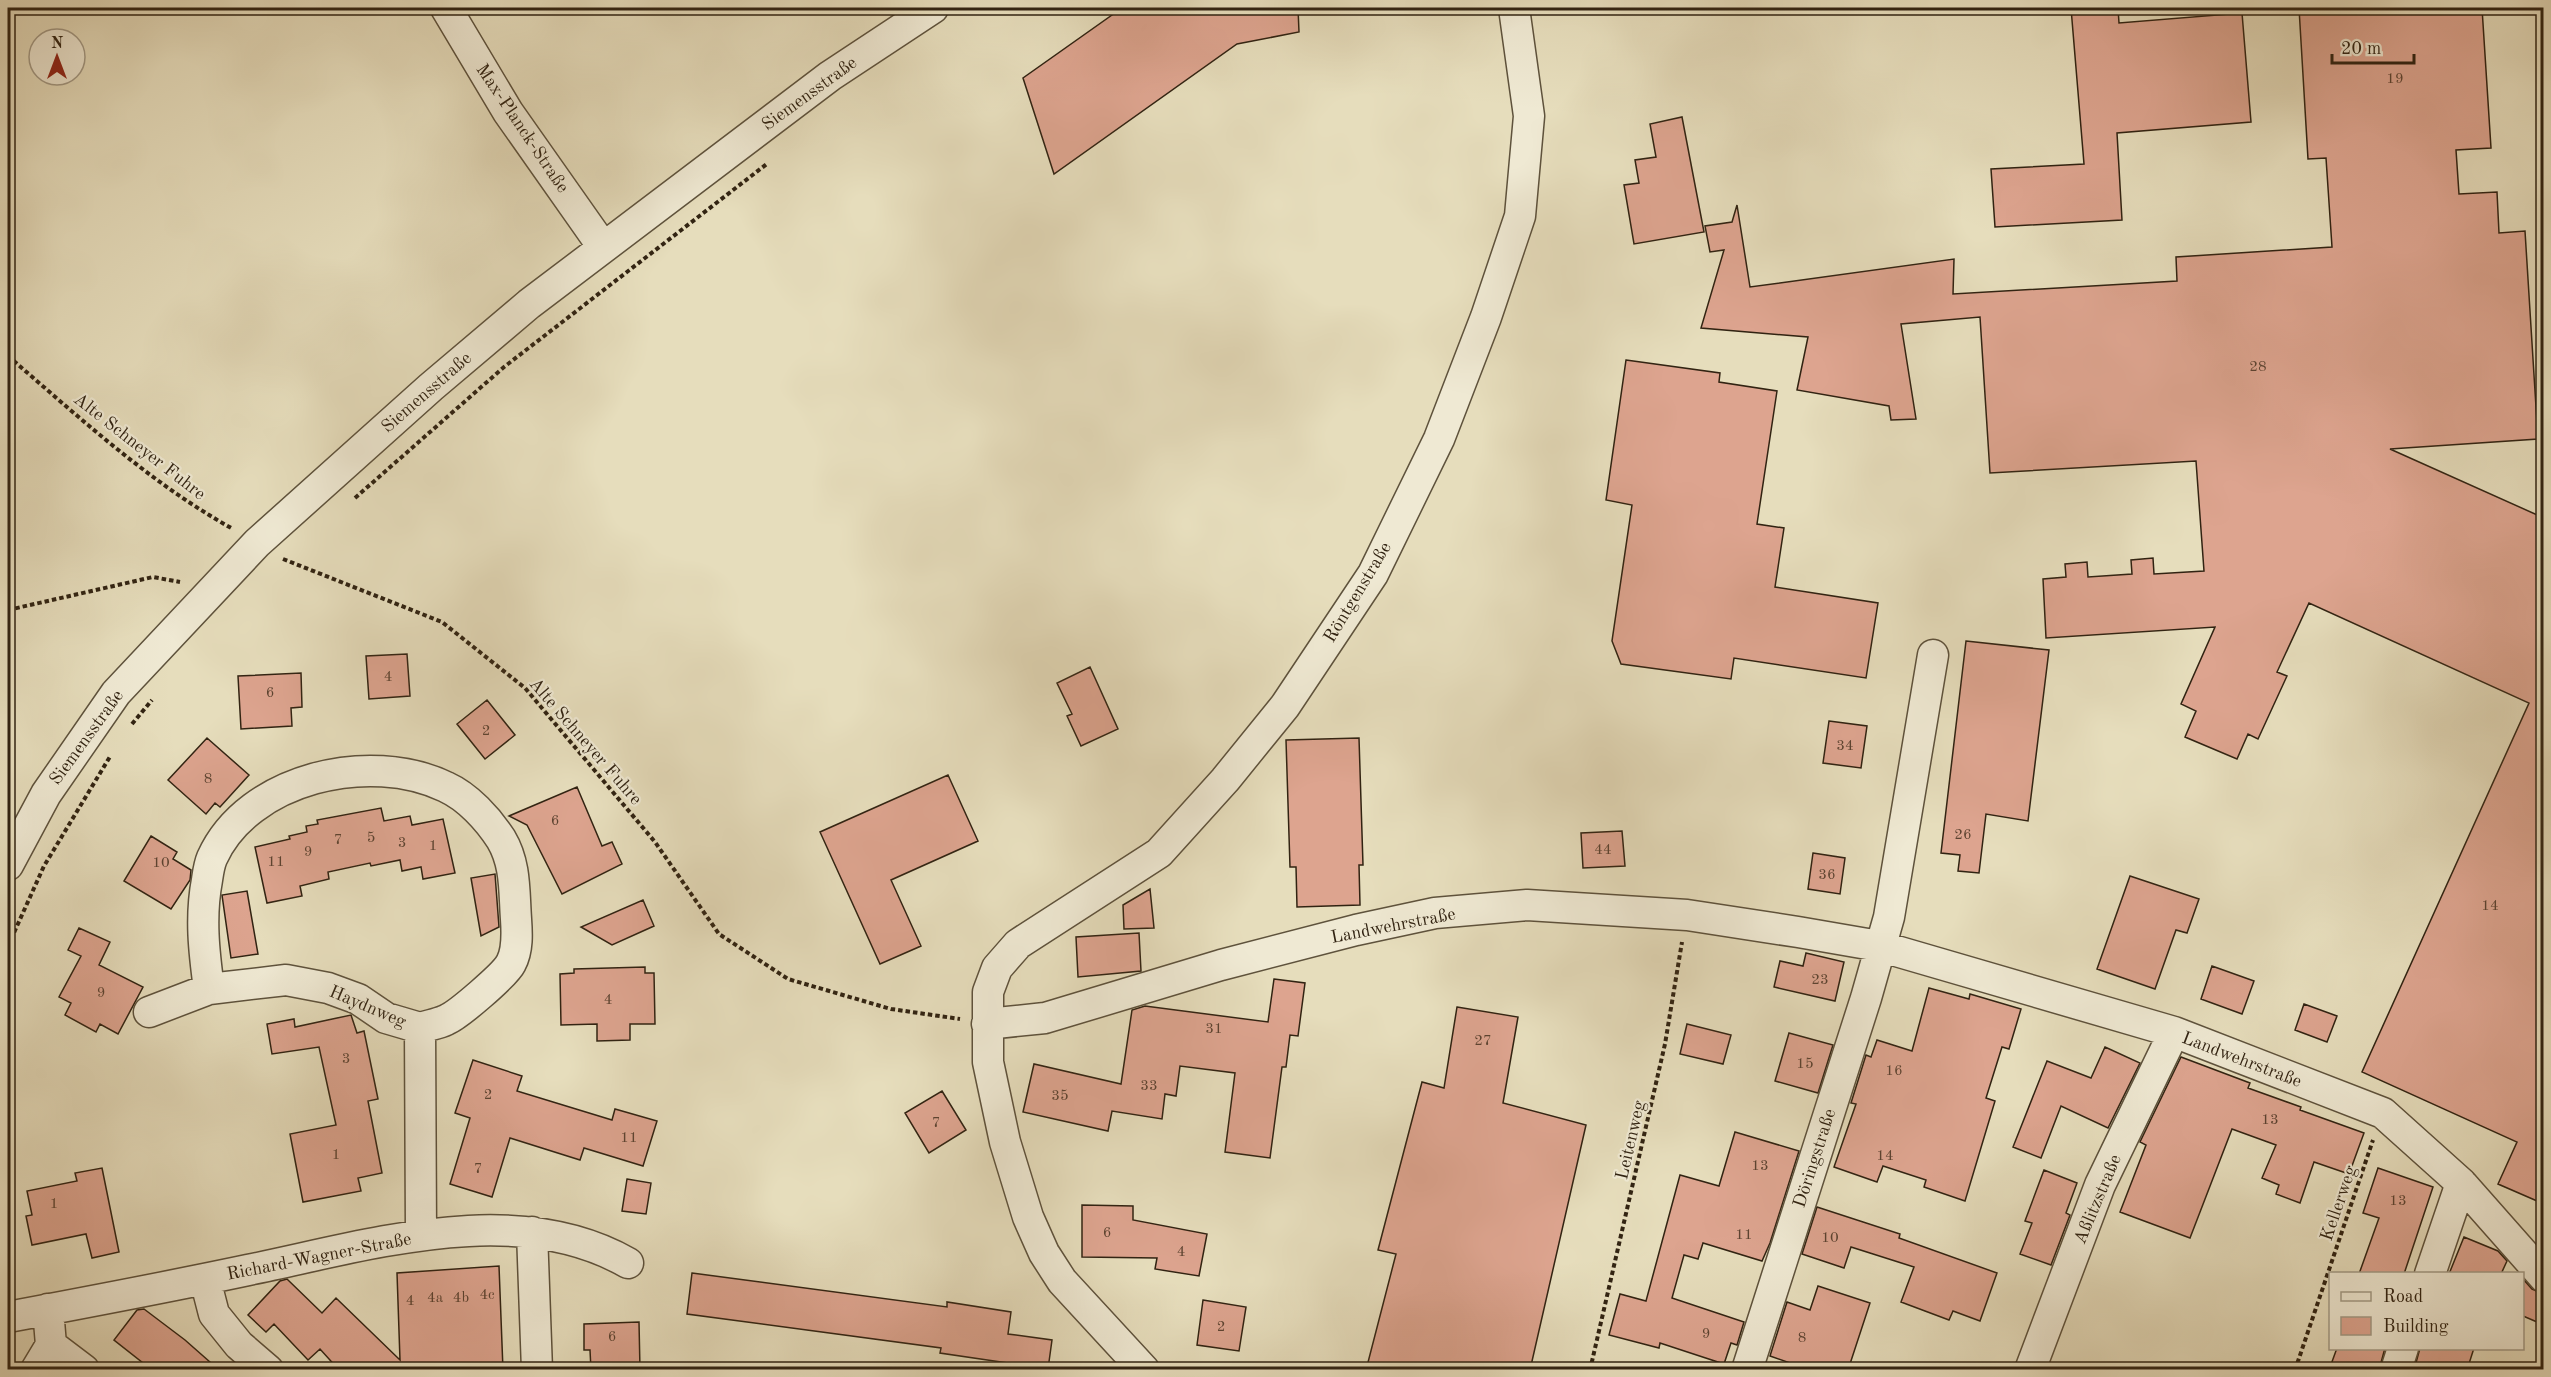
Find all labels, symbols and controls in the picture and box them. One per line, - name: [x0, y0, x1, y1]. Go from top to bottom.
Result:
- north arrow: [27, 27, 87, 87]
- scale bar: [2332, 27, 2414, 65]
- text: N: [51, 36, 64, 52]
- text: 20 m: [2341, 40, 2381, 58]
- street label: Siemensstraße: [759, 53, 860, 134]
- street label: Max-Planck-Straße: [472, 61, 572, 196]
- house number: 19: [2386, 72, 2404, 87]
- street label: Siemensstraße: [378, 349, 475, 436]
- house number: 28: [2249, 360, 2267, 375]
- street label: Alte Schneyer Fuhre: [70, 390, 209, 504]
- street label: Röntgenstraße: [1321, 539, 1395, 646]
- house number: 4: [384, 670, 392, 685]
- street label: Alte Schneyer Fuhre: [525, 675, 645, 809]
- house number: 6: [266, 686, 274, 701]
- street label: Siemensstraße: [46, 687, 127, 788]
- house number: 2: [482, 724, 490, 739]
- house number: 34: [1836, 739, 1854, 754]
- house number: 8: [204, 772, 212, 787]
- house number: 6: [551, 814, 559, 829]
- house number: 26: [1954, 828, 1972, 843]
- house number: 5: [367, 831, 375, 846]
- house number: 7: [334, 833, 342, 848]
- house number: 3: [398, 836, 406, 851]
- house number: 1: [429, 839, 437, 854]
- house number: 44: [1594, 843, 1612, 858]
- house number: 9: [304, 845, 312, 860]
- house number: 11: [267, 855, 285, 870]
- house number: 10: [152, 856, 170, 871]
- house number: 36: [1818, 868, 1836, 883]
- house number: 14: [2481, 899, 2499, 914]
- street label: Landwehrstraße: [1329, 905, 1457, 947]
- house number: 23: [1811, 973, 1829, 988]
- street label: Haydnweg: [326, 983, 409, 1031]
- house number: 9: [97, 986, 105, 1001]
- house number: 4: [604, 993, 612, 1008]
- house number: 31: [1205, 1022, 1223, 1037]
- street label: Landwehrstraße: [2179, 1029, 2304, 1091]
- house number: 27: [1474, 1034, 1492, 1049]
- house number: 3: [342, 1052, 350, 1067]
- house number: 15: [1796, 1057, 1814, 1072]
- house number: 16: [1885, 1064, 1903, 1079]
- house number: 33: [1140, 1079, 1158, 1094]
- house number: 2: [484, 1088, 492, 1103]
- house number: 35: [1051, 1089, 1069, 1104]
- street label: Leitenweg: [1613, 1099, 1649, 1182]
- street label: Döringstraße: [1791, 1107, 1839, 1210]
- house number: 13: [2261, 1113, 2279, 1128]
- house number: 7: [932, 1116, 940, 1131]
- house number: 11: [620, 1131, 638, 1146]
- house number: 1: [332, 1148, 340, 1163]
- house number: 14: [1876, 1149, 1894, 1164]
- street label: Aßlitzstraße: [2071, 1152, 2125, 1247]
- house number: 13: [1751, 1159, 1769, 1174]
- house number: 7: [474, 1162, 482, 1177]
- street label: Kellerweg: [2318, 1163, 2360, 1243]
- house number: 13: [2389, 1194, 2407, 1209]
- house number: 1: [50, 1197, 58, 1212]
- house number: 6: [1103, 1226, 1111, 1241]
- house number: 11: [1735, 1228, 1753, 1243]
- street label: Richard-Wagner-Straße: [225, 1230, 413, 1284]
- house number: 10: [1821, 1231, 1839, 1246]
- house number: 4: [1177, 1245, 1185, 1260]
- legend: [2329, 1272, 2524, 1350]
- house number: 4c: [479, 1288, 495, 1303]
- text: Road: [2383, 1288, 2423, 1306]
- house number: 4a: [427, 1291, 444, 1306]
- house number: 4b: [453, 1291, 469, 1306]
- house number: 4: [406, 1294, 414, 1309]
- text: Building: [2383, 1318, 2449, 1336]
- house number: 2: [1217, 1320, 1225, 1335]
- house number: 9: [1702, 1327, 1710, 1342]
- house number: 6: [608, 1330, 616, 1345]
- house number: 8: [1798, 1331, 1806, 1346]

